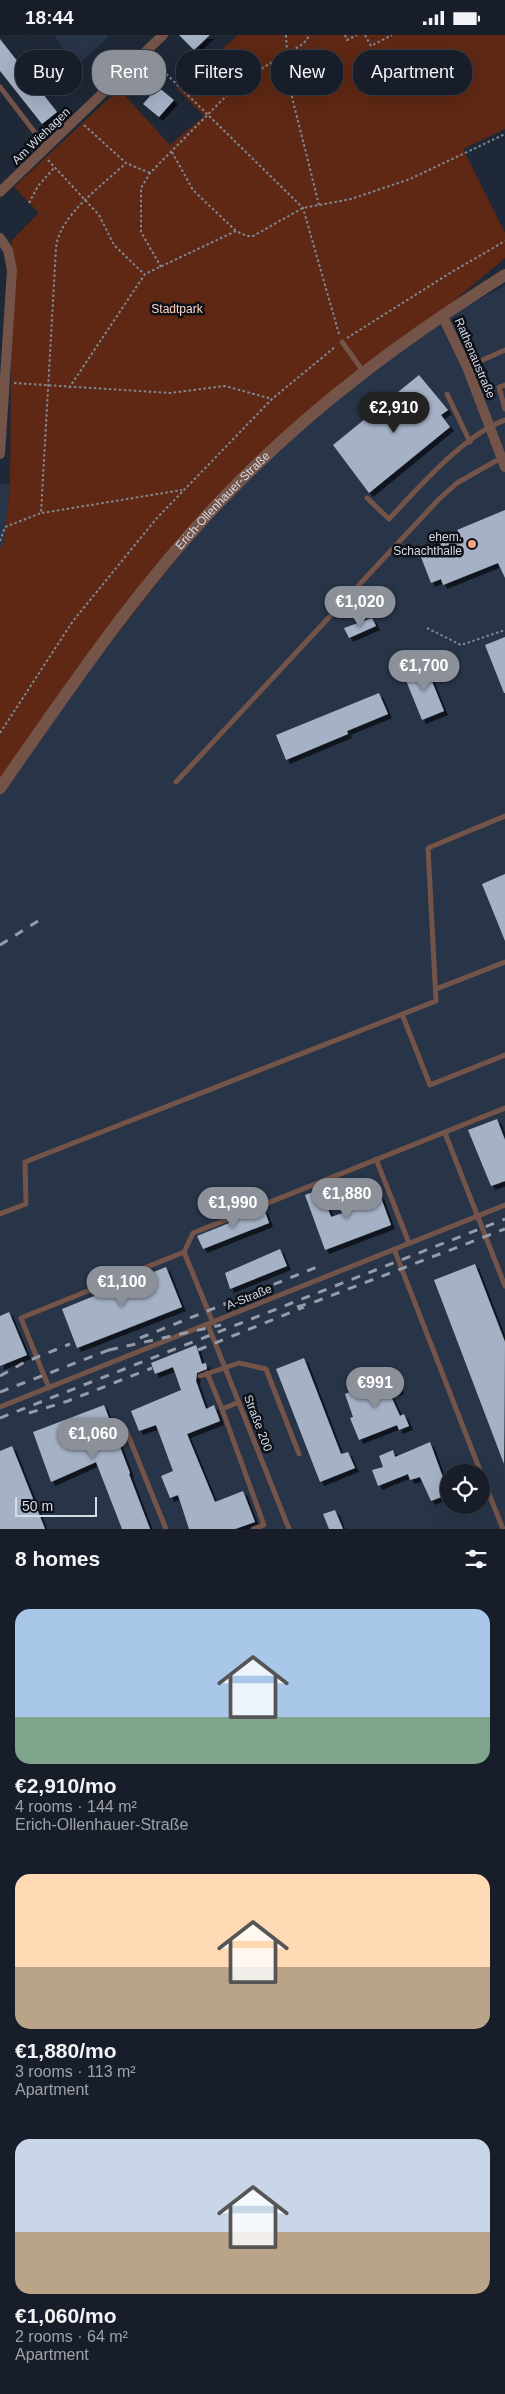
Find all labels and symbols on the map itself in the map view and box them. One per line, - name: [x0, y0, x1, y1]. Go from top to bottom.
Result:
- street label: Am Wiehagen: [9, 105, 73, 167]
- park label: Stadtpark: [151, 302, 204, 316]
- street label: Rathenaustraße: [452, 316, 498, 401]
- pin: €2,910: [353, 391, 435, 434]
- street label: Erich-Ollenhauer-Straße: [173, 449, 273, 553]
- place label: ehem. Schachthalle: [393, 530, 462, 558]
- marker: ehem. Schachthalle: [466, 538, 478, 550]
- pin: €1,020: [319, 585, 401, 628]
- pin: €1,700: [383, 649, 465, 692]
- pin: €1,880: [306, 1177, 388, 1220]
- pin: €1,990: [192, 1187, 274, 1229]
- pin: €1,100: [81, 1265, 163, 1308]
- street label: A-Straße: [224, 1281, 274, 1312]
- pin: €991: [345, 1367, 405, 1409]
- street label: Straße 200: [241, 1393, 275, 1454]
- pin: €1,060: [52, 1417, 134, 1460]
- scale bar: [15, 1494, 98, 1517]

